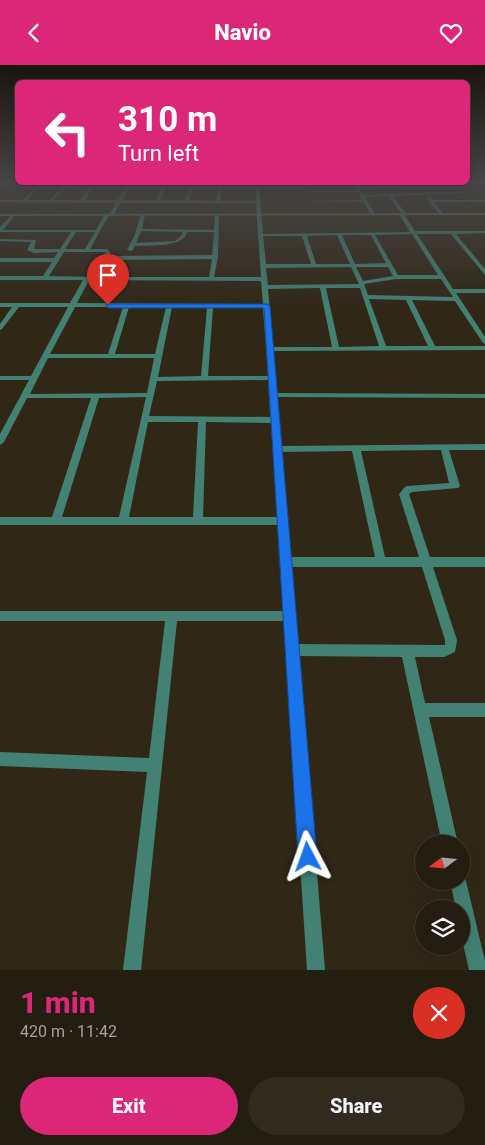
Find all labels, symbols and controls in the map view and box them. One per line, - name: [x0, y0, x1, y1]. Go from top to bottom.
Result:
- icon: back: [20, 19, 48, 47]
- icon: heart: [437, 19, 465, 47]
- text: Navio: [214, 20, 271, 45]
- text: 310 m: [118, 99, 217, 140]
- icon: left: [35, 100, 100, 165]
- text: Turn left: [118, 141, 199, 166]
- pin: [87, 254, 129, 305]
- icon: arrive: [94, 261, 122, 289]
- position arrow: [281, 830, 333, 882]
- north arrow: [415, 835, 470, 890]
- map controls: [415, 835, 470, 955]
- button: layers: [415, 900, 470, 955]
- text: 1 min: [20, 985, 96, 1020]
- button: close: [413, 987, 465, 1039]
- text: 420 m · 11:42: [20, 1022, 117, 1041]
- button: Exit: [20, 1077, 238, 1135]
- button: Share: [248, 1077, 465, 1135]

